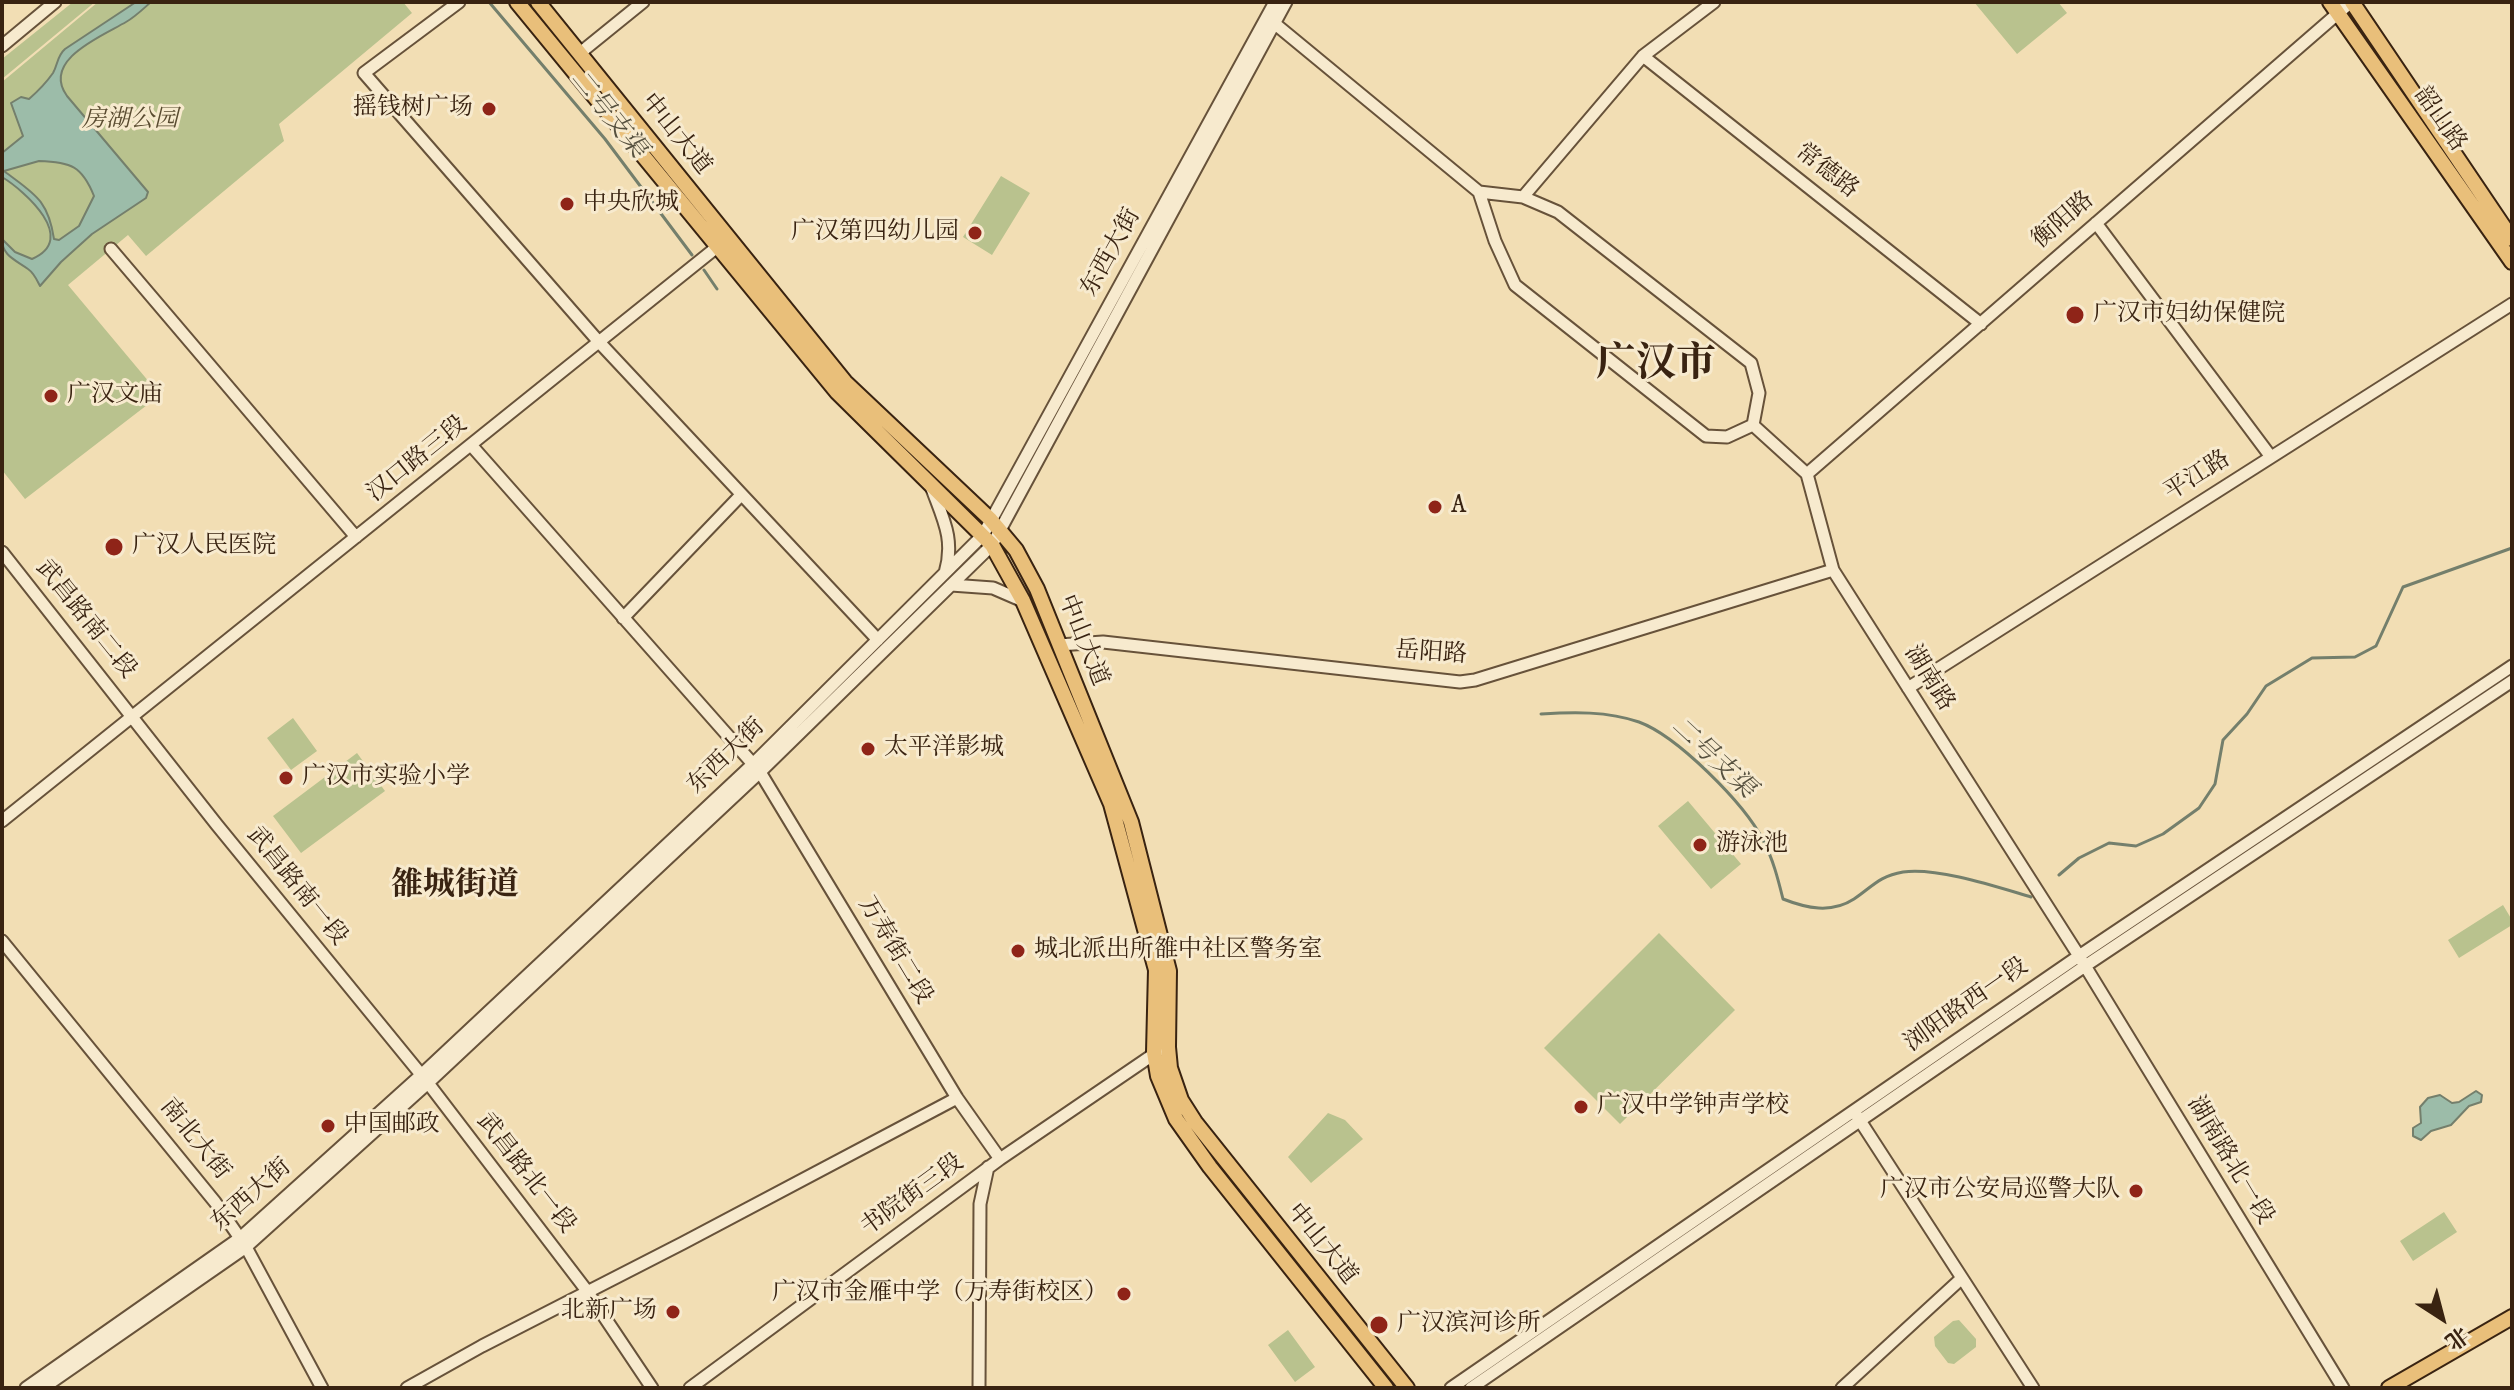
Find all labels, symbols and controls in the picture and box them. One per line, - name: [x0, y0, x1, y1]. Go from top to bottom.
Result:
- water label: 二号支渠: [562, 65, 652, 165]
- street label: 韶山路: [2407, 82, 2471, 158]
- street label: 中山大道: [634, 89, 716, 181]
- place label: 摇钱树广场: [353, 95, 473, 123]
- marker: 摇钱树广场: [480, 100, 498, 118]
- park label: 房湖公园: [82, 107, 178, 135]
- street label: 常德路: [1789, 138, 1863, 206]
- street label: 衡阳路: [2027, 187, 2101, 255]
- place label: 中央欣城: [583, 190, 679, 218]
- marker: 中央欣城: [558, 195, 576, 213]
- street label: 东西大街: [1076, 204, 1148, 302]
- place label: 广汉第四幼儿园: [791, 219, 959, 247]
- marker: 广汉第四幼儿园: [966, 224, 984, 242]
- place label: 广汉市妇幼保健院: [2093, 301, 2285, 329]
- marker: 广汉市妇幼保健院: [2064, 304, 2086, 326]
- district label: 广汉市: [1596, 343, 1716, 391]
- place label: 广汉文庙: [67, 382, 163, 410]
- marker: 广汉文庙: [42, 387, 60, 405]
- street label: 汉口路三段: [362, 411, 474, 509]
- street label: 平江路: [2160, 446, 2236, 508]
- place label: A: [1451, 493, 1466, 521]
- marker: A: [1426, 498, 1444, 516]
- place label: 广汉人民医院: [132, 533, 276, 561]
- marker: 广汉人民医院: [103, 536, 125, 558]
- street label: 武昌路南二段: [28, 555, 142, 685]
- street label: 中山大道: [1051, 591, 1113, 691]
- street label: 岳阳路: [1394, 637, 1468, 671]
- street label: 湖南路: [1897, 641, 1959, 717]
- water label: 二号支渠: [1663, 712, 1761, 806]
- street label: 东西大街: [682, 713, 772, 801]
- place label: 太平洋影城: [884, 735, 1004, 763]
- marker: 太平洋影城: [859, 740, 877, 758]
- place label: 广汉市实验小学: [302, 764, 470, 792]
- marker: 广汉市实验小学: [277, 769, 295, 787]
- street label: 武昌路南一段: [239, 822, 353, 952]
- place label: 游泳池: [1716, 831, 1788, 859]
- marker: 游泳池: [1691, 836, 1709, 854]
- district label: 雒城街道: [391, 868, 519, 906]
- street label: 万寿街二段: [851, 892, 937, 1010]
- place label: 城北派出所雒中社区警务室: [1034, 937, 1322, 965]
- marker: 城北派出所雒中社区警务室: [1009, 942, 1027, 960]
- street label: 浏阳路西一段: [1900, 953, 2034, 1059]
- street label: 湖南路北一段: [2180, 1092, 2278, 1230]
- place label: 广汉中学钟声学校: [1597, 1093, 1789, 1121]
- street label: 南北大街: [153, 1094, 235, 1186]
- marker: 广汉中学钟声学校: [1572, 1098, 1590, 1116]
- street label: 武昌路北一段: [469, 1108, 581, 1240]
- place label: 中国邮政: [344, 1112, 440, 1140]
- marker: 中国邮政: [319, 1117, 337, 1135]
- street label: 书院街三段: [856, 1149, 970, 1243]
- street label: 东西大街: [206, 1154, 298, 1238]
- place label: 广汉市公安局巡警大队: [1880, 1177, 2120, 1205]
- marker: 广汉市公安局巡警大队: [2127, 1182, 2145, 1200]
- street label: 中山大道: [1280, 1199, 1362, 1291]
- north arrow: [2402, 1278, 2482, 1358]
- place label: 广汉市金雁中学（万寿街校区）: [772, 1280, 1108, 1308]
- marker: 广汉市金雁中学（万寿街校区）: [1115, 1285, 1133, 1303]
- place label: 北新广场: [561, 1298, 657, 1326]
- marker: 北新广场: [664, 1303, 682, 1321]
- place label: 广汉滨河诊所: [1397, 1311, 1541, 1339]
- marker: 广汉滨河诊所: [1368, 1314, 1390, 1336]
- text: 北: [2440, 1320, 2473, 1355]

